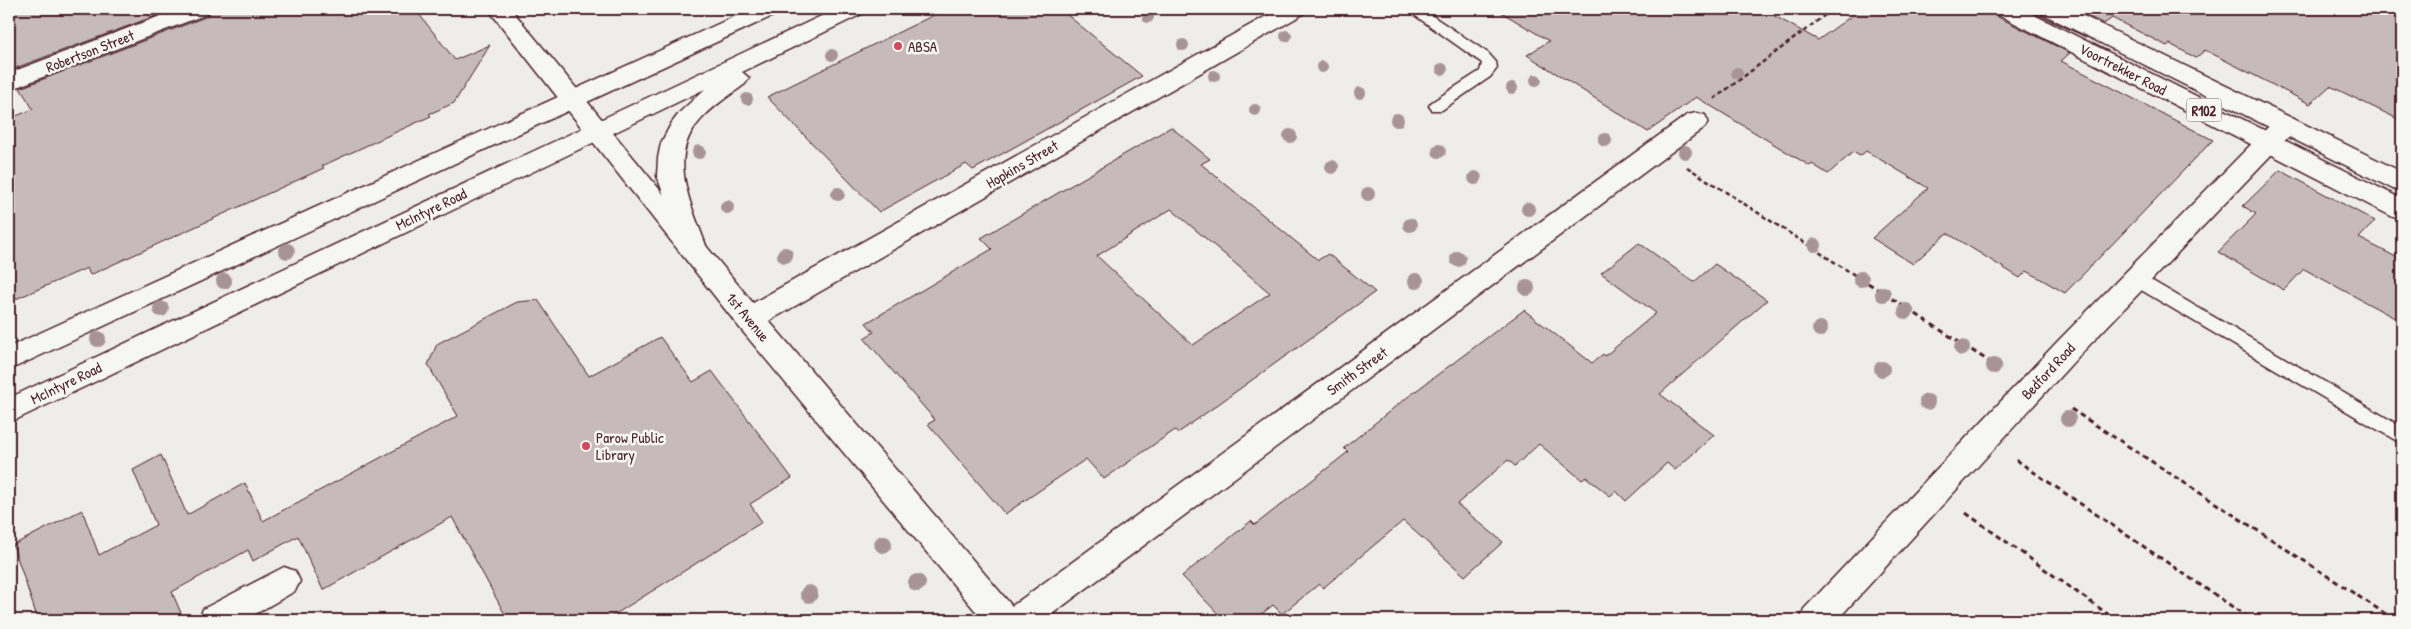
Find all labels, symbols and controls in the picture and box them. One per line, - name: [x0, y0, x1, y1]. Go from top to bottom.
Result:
- street label: Robertson Street: [43, 24, 138, 77]
- place label: ABSA: [908, 36, 938, 57]
- street label: Voortrekker Road: [2076, 38, 2170, 100]
- marker: ABSA: [892, 40, 904, 52]
- road number: R102: [2186, 98, 2222, 122]
- street label: Hopkins Street: [982, 134, 1063, 193]
- street label: McIntyre Road: [392, 183, 470, 235]
- street label: 1st Avenue: [721, 288, 775, 346]
- street label: Bedford Road: [2016, 338, 2080, 404]
- street label: Smith Street: [1322, 341, 1392, 400]
- street label: McIntyre Road: [27, 357, 105, 409]
- place label: Parow Public Library: [596, 427, 664, 465]
- marker: Parow Public Library: [580, 440, 592, 452]

